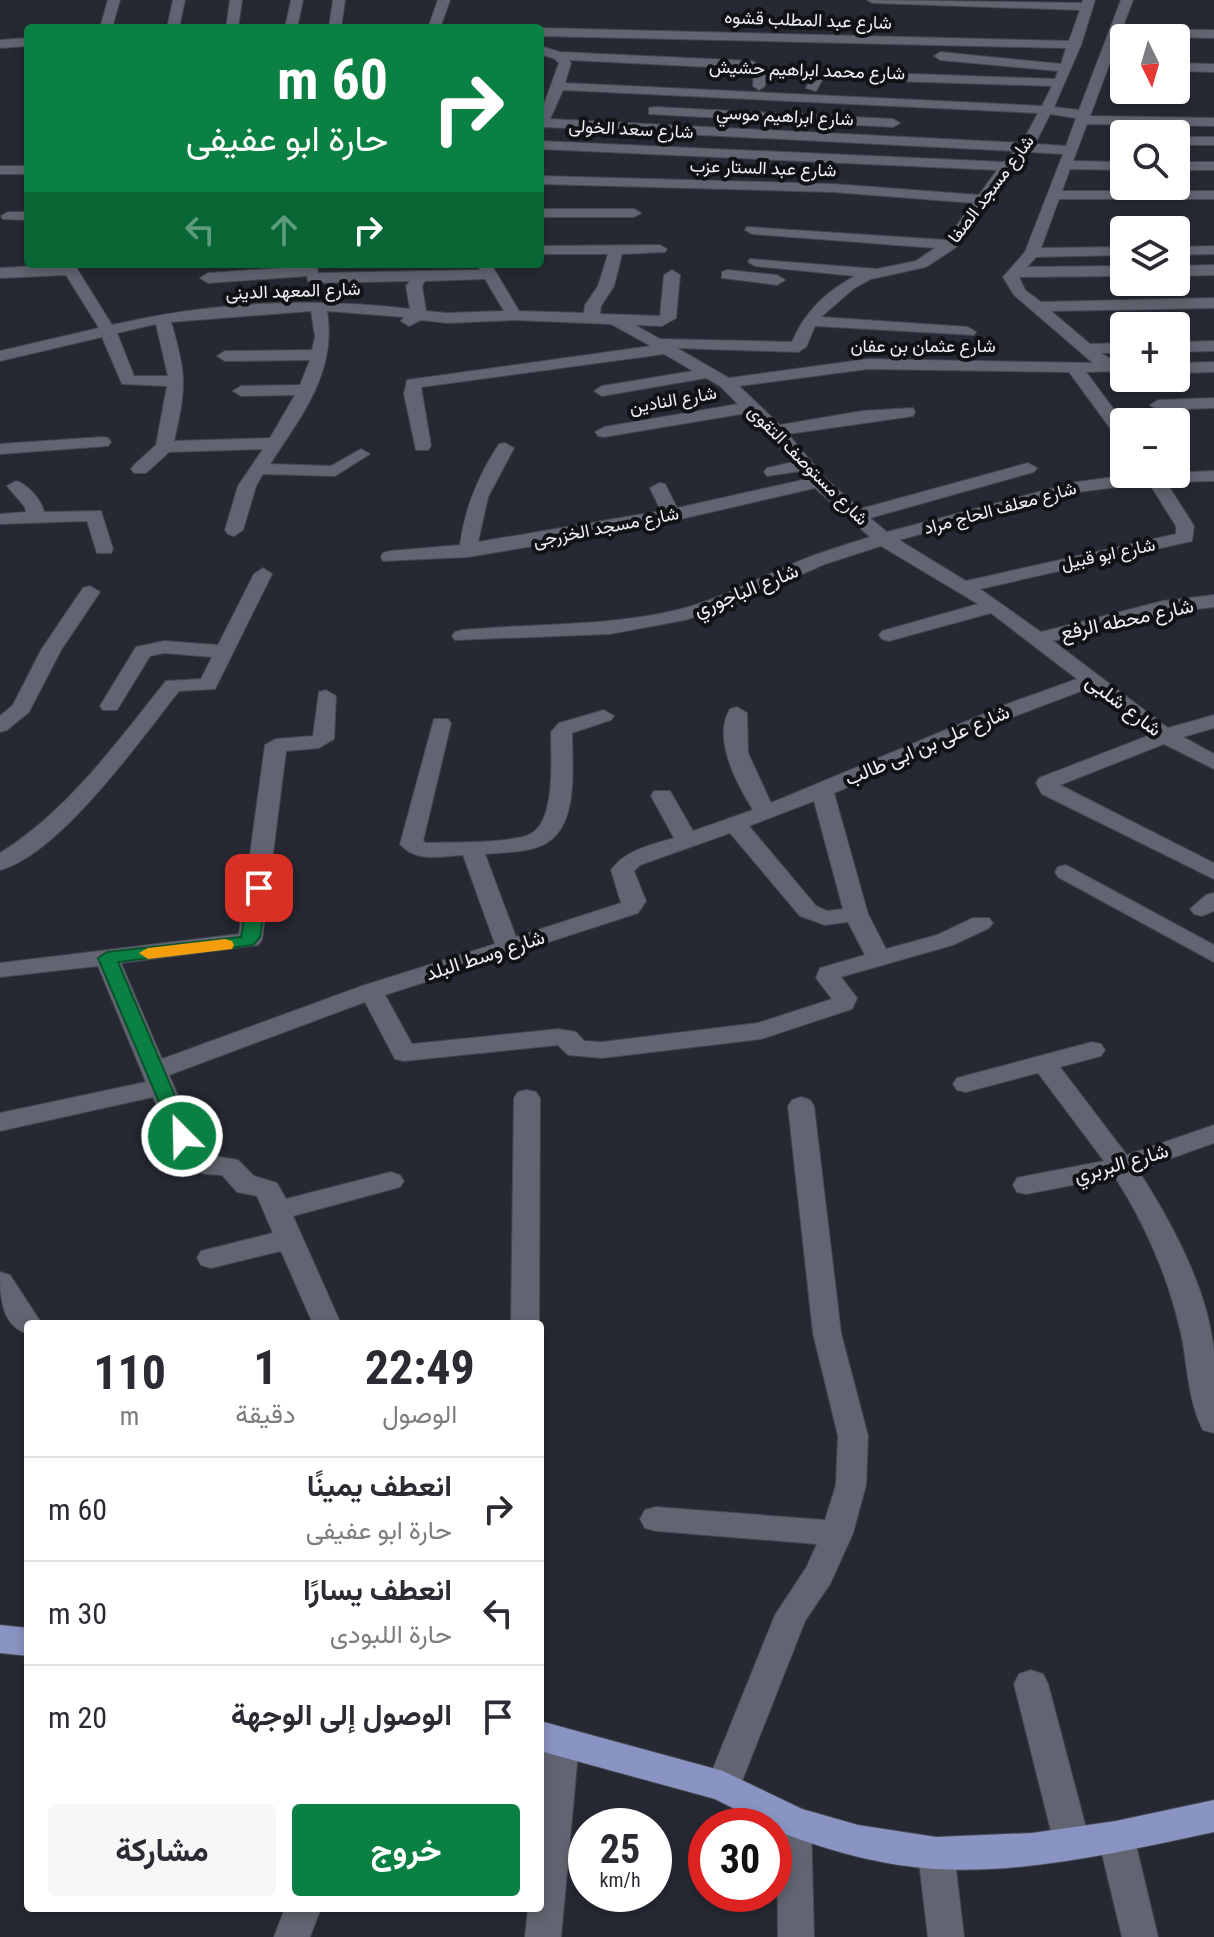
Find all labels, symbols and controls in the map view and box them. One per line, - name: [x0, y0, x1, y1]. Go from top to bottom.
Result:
- street label: شارع عبد المطلب قشوه: [724, 6, 892, 35]
- north arrow: [1110, 24, 1190, 104]
- map controls: [1110, 24, 1190, 488]
- text: 60 m: [277, 47, 388, 113]
- icon: right: [416, 56, 520, 160]
- street label: شارع محمد ابراهيم حشيش: [709, 56, 905, 85]
- street label: شارع ابراهيم موسي: [715, 101, 854, 135]
- street label: شارع سعد الخولى: [568, 115, 694, 144]
- text: حارة ابو عفيفى: [186, 118, 388, 160]
- button: search: [1110, 120, 1190, 200]
- street label: شارع مسجد الصفا: [943, 131, 1040, 248]
- street label: شارع عبد الستار عزب: [689, 154, 837, 183]
- icon: left: [178, 208, 222, 252]
- icon: ahead: [262, 208, 306, 252]
- icon: right: [346, 208, 390, 252]
- button: layers: [1110, 216, 1190, 296]
- street label: شارع المعهد الدينى: [225, 278, 361, 305]
- button: +: [1110, 312, 1190, 392]
- street label: شارع عثمان بن عفان: [850, 335, 996, 358]
- street label: شارع النادين: [628, 382, 719, 419]
- street label: شارع مستوصف التقوى: [742, 400, 873, 531]
- button: −: [1110, 408, 1190, 488]
- street label: شارع معلف الحاج مراد: [921, 477, 1079, 540]
- street label: شارع مسجد الخزرجى: [531, 502, 681, 553]
- street label: شارع ابو قبيل: [1059, 533, 1157, 576]
- street label: شارع الباجوري: [690, 558, 804, 626]
- street label: شارع محطه الرفع: [1058, 593, 1196, 647]
- street label: شارع شلبى: [1080, 669, 1167, 743]
- street label: شارع على بن ابى طالب: [841, 699, 1014, 792]
- pin: [225, 854, 293, 922]
- icon: arrive: [237, 866, 281, 910]
- street label: شارع وسط البلد: [422, 924, 548, 987]
- position arrow: [140, 1094, 224, 1178]
- street label: شارع البربري: [1071, 1138, 1172, 1193]
- text: 1: [253, 1339, 277, 1396]
- text: 22:49: [365, 1339, 475, 1396]
- text: 110: [93, 1344, 166, 1401]
- text: دقيقة: [235, 1399, 295, 1429]
- text: الوصول: [382, 1399, 457, 1429]
- text: m: [120, 1401, 139, 1431]
- text: انعطف يمينًا: [307, 1468, 452, 1503]
- icon: right: [476, 1487, 520, 1531]
- text: 60 m: [48, 1492, 107, 1527]
- text: حارة ابو عفيفى: [306, 1515, 452, 1545]
- text: انعطف يسارًا: [303, 1572, 452, 1607]
- icon: left: [476, 1591, 520, 1635]
- text: 30 m: [48, 1596, 107, 1631]
- text: حارة اللبودى: [330, 1619, 452, 1649]
- icon: arrive: [476, 1695, 520, 1739]
- text: الوصول إلى الوجهة: [231, 1697, 452, 1732]
- text: 20 m: [48, 1700, 107, 1735]
- button: مشاركة: [48, 1804, 276, 1896]
- button: خروج: [292, 1804, 520, 1896]
- speed limit sign: 30: [688, 1808, 792, 1912]
- text: 25: [600, 1826, 640, 1873]
- text: km/h: [599, 1868, 641, 1892]

